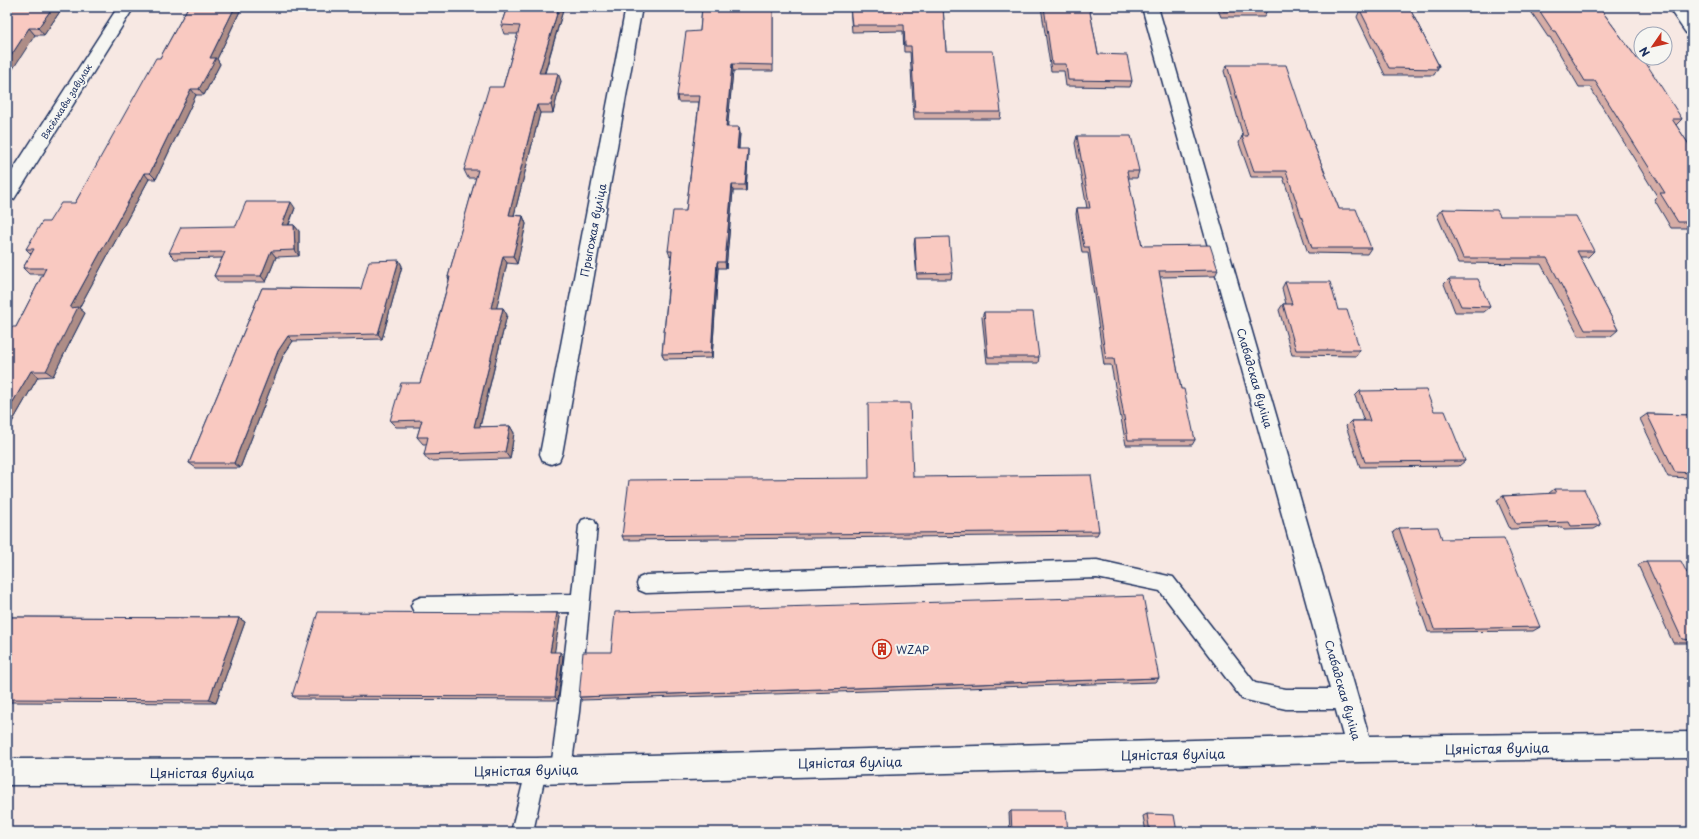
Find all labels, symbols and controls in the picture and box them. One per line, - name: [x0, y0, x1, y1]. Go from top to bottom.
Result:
- north arrow: [1633, 26, 1673, 66]
- text: N: [1635, 43, 1654, 60]
- street label: Вясёлкавы завулак: [37, 60, 95, 141]
- street label: Прыгожая вуліца: [576, 182, 610, 278]
- street label: Слабадская вуліца: [1233, 326, 1278, 430]
- building icon: WZAP: [871, 638, 893, 660]
- street label: Слабадская вуліца: [1321, 638, 1366, 742]
- place label: WZAP: [896, 641, 929, 658]
- street label: Цяністая вуліца: [1445, 738, 1549, 758]
- street label: Цяністая вуліца: [1121, 744, 1225, 764]
- street label: Цяністая вуліца: [798, 752, 902, 772]
- street label: Цяністая вуліца: [474, 760, 578, 780]
- street label: Цяністая вуліца: [150, 763, 254, 782]

